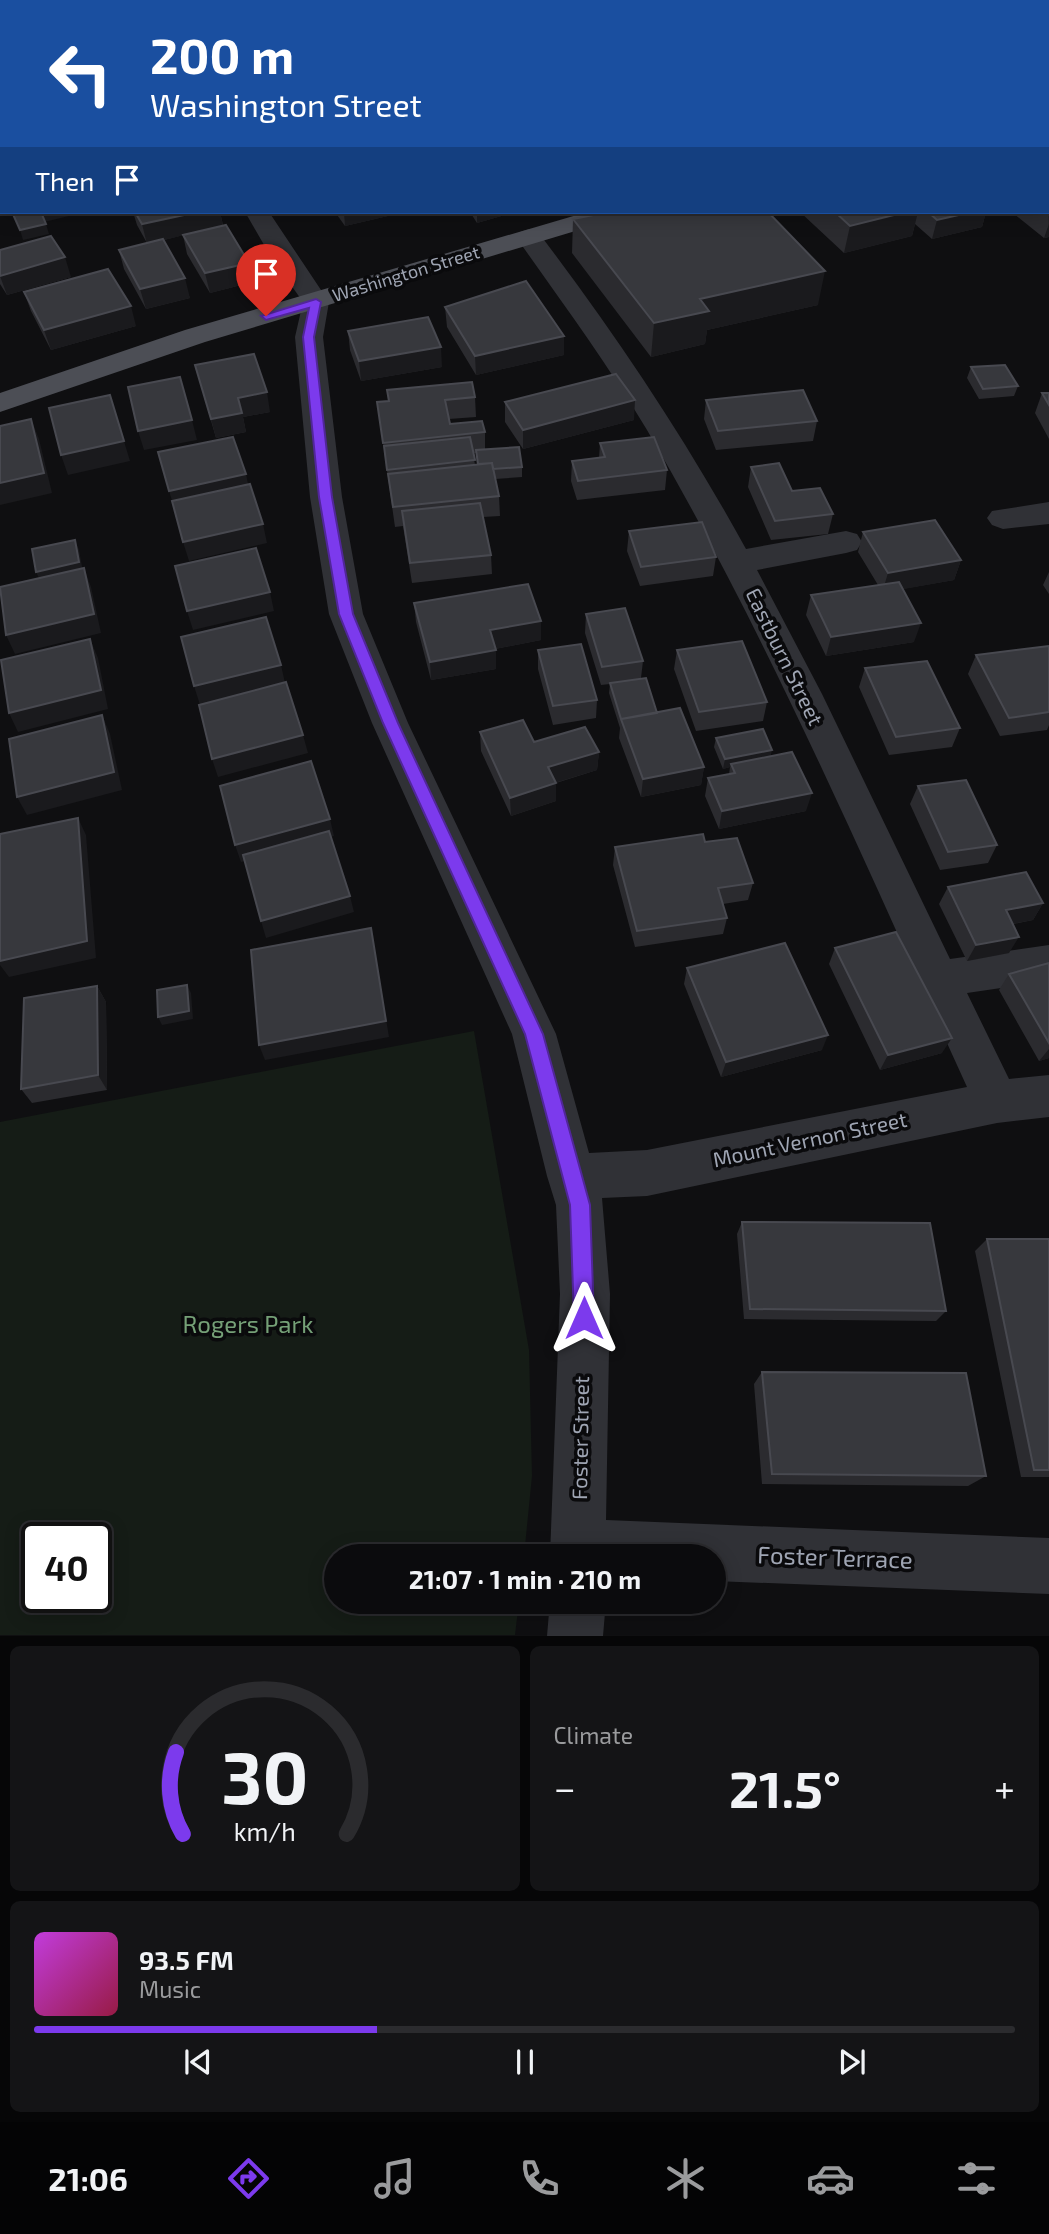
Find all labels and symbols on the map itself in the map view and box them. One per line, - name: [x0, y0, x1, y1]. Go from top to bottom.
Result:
- street label: Washington Street: [329, 240, 482, 306]
- pin: [236, 244, 296, 316]
- street label: Eastburn Street: [741, 584, 829, 729]
- street label: Mount Vernon Street: [710, 1106, 909, 1171]
- position arrow: [547, 1281, 621, 1355]
- park label: Rogers Park: [183, 1309, 313, 1338]
- street label: Foster Street: [566, 1376, 593, 1500]
- speed limit sign: 40: [21, 1522, 112, 1613]
- street label: Foster Terrace: [757, 1539, 913, 1574]

